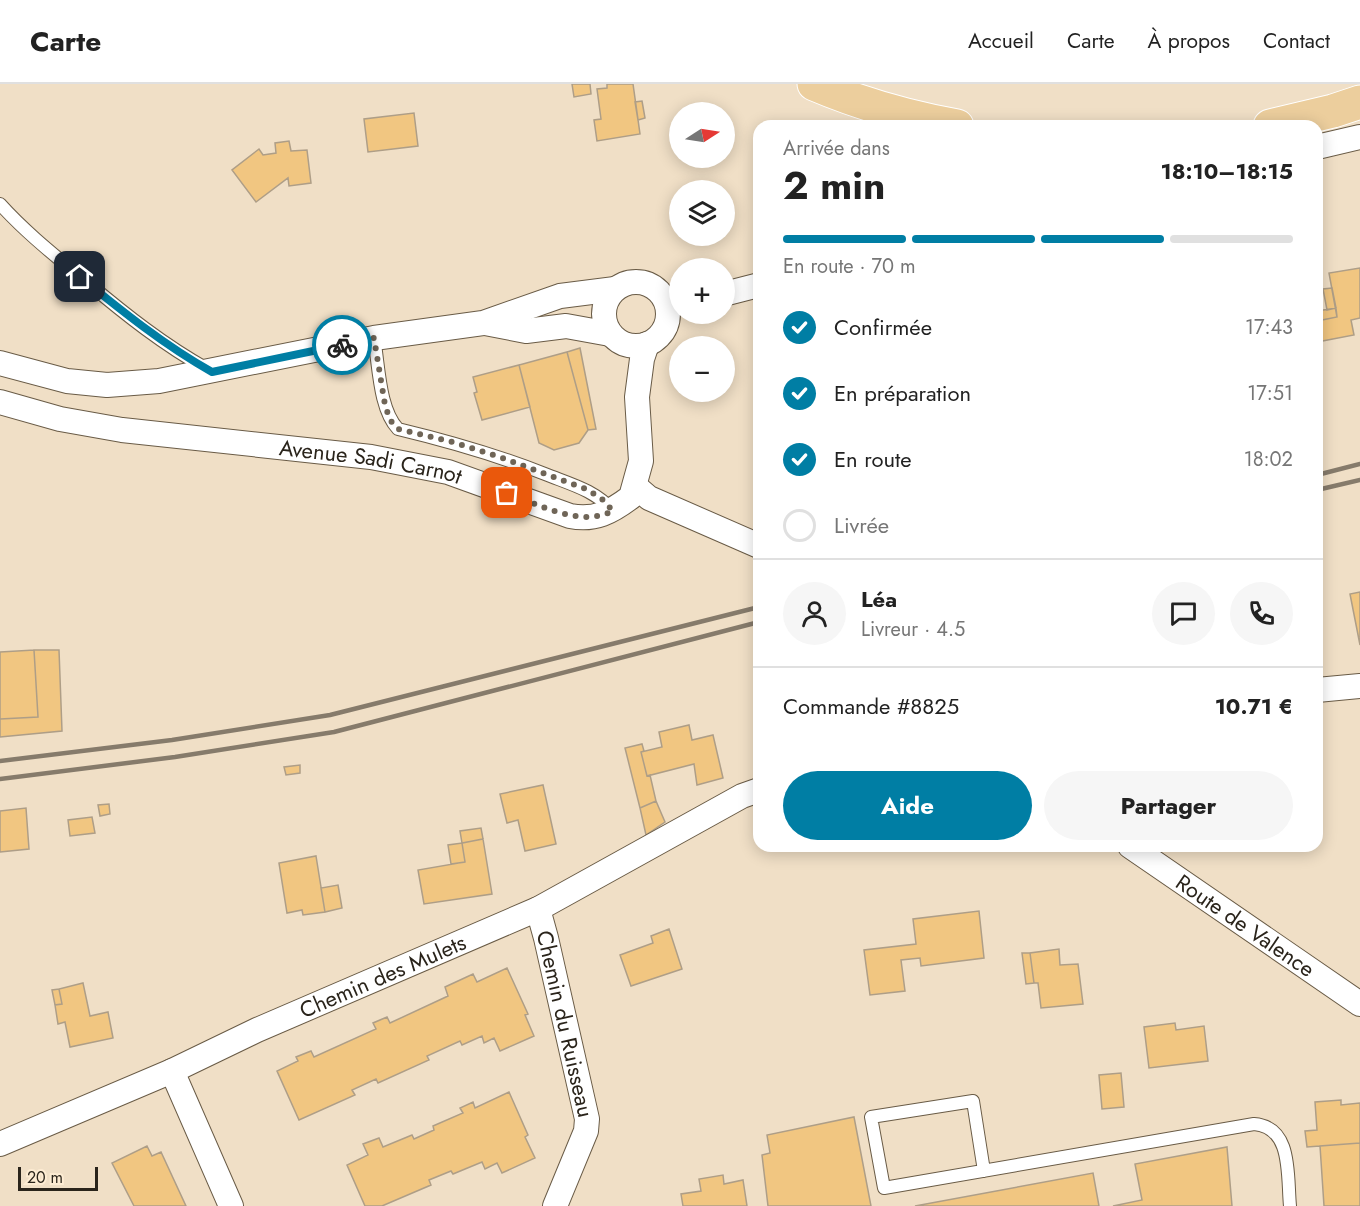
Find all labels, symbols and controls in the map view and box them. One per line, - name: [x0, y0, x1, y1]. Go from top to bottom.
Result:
- text: Carte: [30, 21, 101, 62]
- text: Accueil: [968, 26, 1034, 56]
- text: Carte: [1067, 26, 1115, 56]
- text: À propos: [1148, 26, 1230, 56]
- text: Contact: [1263, 26, 1330, 56]
- north arrow: [669, 102, 735, 168]
- map controls: [669, 102, 735, 402]
- text: Arrivée dans: [783, 134, 890, 163]
- text: 18:10–18:15: [1160, 155, 1293, 187]
- text: 2 min: [783, 157, 885, 214]
- button: layers: [669, 180, 735, 246]
- pin: [54, 251, 105, 302]
- text: En route · 70 m: [783, 252, 916, 281]
- button: +: [669, 258, 735, 324]
- icon: home: [63, 260, 96, 293]
- icon: check: [783, 311, 816, 344]
- text: Confirmée: [834, 311, 932, 343]
- text: 17:43: [1245, 313, 1293, 342]
- courier: [312, 315, 372, 375]
- icon: bike: [326, 329, 359, 362]
- button: −: [669, 336, 735, 402]
- icon: check: [783, 377, 816, 410]
- text: En préparation: [834, 377, 971, 409]
- text: 17:51: [1247, 379, 1293, 408]
- street label: Avenue Sadi Carnot: [278, 431, 467, 492]
- icon: check: [783, 443, 816, 476]
- text: En route: [834, 443, 912, 475]
- text: 18:02: [1244, 445, 1293, 474]
- pin: [481, 467, 532, 518]
- icon: bag: [490, 476, 523, 509]
- text: Livrée: [834, 509, 889, 541]
- button: person: [783, 582, 846, 645]
- button: chat: [1152, 582, 1215, 645]
- button: phone: [1230, 582, 1293, 645]
- text: Léa: [861, 583, 897, 615]
- text: Livreur · 4.5: [861, 615, 965, 644]
- text: Commande #8825: [783, 690, 959, 722]
- text: 10.71 €: [1215, 690, 1293, 722]
- button: Aide: [783, 771, 1032, 840]
- button: Partager: [1044, 771, 1293, 840]
- street label: Route de Valence: [1169, 866, 1321, 984]
- street label: Chemin des Mulets: [294, 926, 471, 1026]
- street label: Chemin du Ruisseau: [529, 927, 602, 1120]
- scale bar: [18, 1164, 98, 1192]
- text: 20 m: [27, 1166, 63, 1189]

